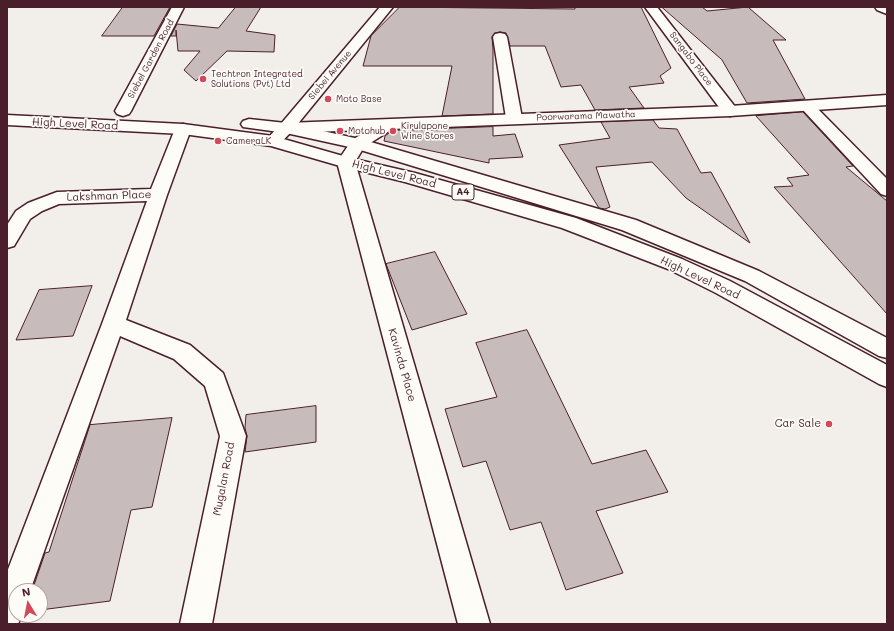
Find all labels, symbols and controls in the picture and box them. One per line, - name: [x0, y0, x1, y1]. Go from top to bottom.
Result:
- street label: Siebel Garden Road: [126, 18, 176, 100]
- street label: Sangabo Place: [667, 30, 715, 88]
- street label: Siebel Avenue: [306, 48, 354, 102]
- place label: Techtron Integrated Solutions (Pvt) Ltd: [211, 69, 303, 90]
- marker: Techtron Integrated Solutions (Pvt) Ltd: [198, 74, 208, 84]
- marker: Moto Base: [323, 94, 333, 104]
- place label: Moto Base: [336, 94, 382, 104]
- street label: Poorwarama Mawatha: [536, 109, 636, 123]
- street label: High Level Road: [32, 115, 118, 133]
- place label: Kirulapone Wine Stores: [401, 121, 454, 142]
- marker: Motohub: [335, 126, 345, 136]
- place label: Motohub: [348, 126, 386, 136]
- marker: Kirulapone Wine Stores: [388, 126, 398, 136]
- marker: CameraLK: [213, 136, 223, 146]
- place label: CameraLK: [226, 136, 271, 146]
- street label: High Level Road: [351, 157, 437, 191]
- road number: A4: [452, 184, 474, 200]
- street label: Lakshman Place: [66, 188, 152, 204]
- street label: High Level Road: [658, 254, 742, 302]
- street label: Kavinda Place: [385, 327, 419, 403]
- place label: Car Sale: [775, 417, 821, 431]
- marker: Car Sale: [824, 419, 834, 429]
- street label: Mugalan Road: [210, 441, 238, 517]
- north arrow: [8, 583, 48, 623]
- text: N: [21, 584, 31, 600]

